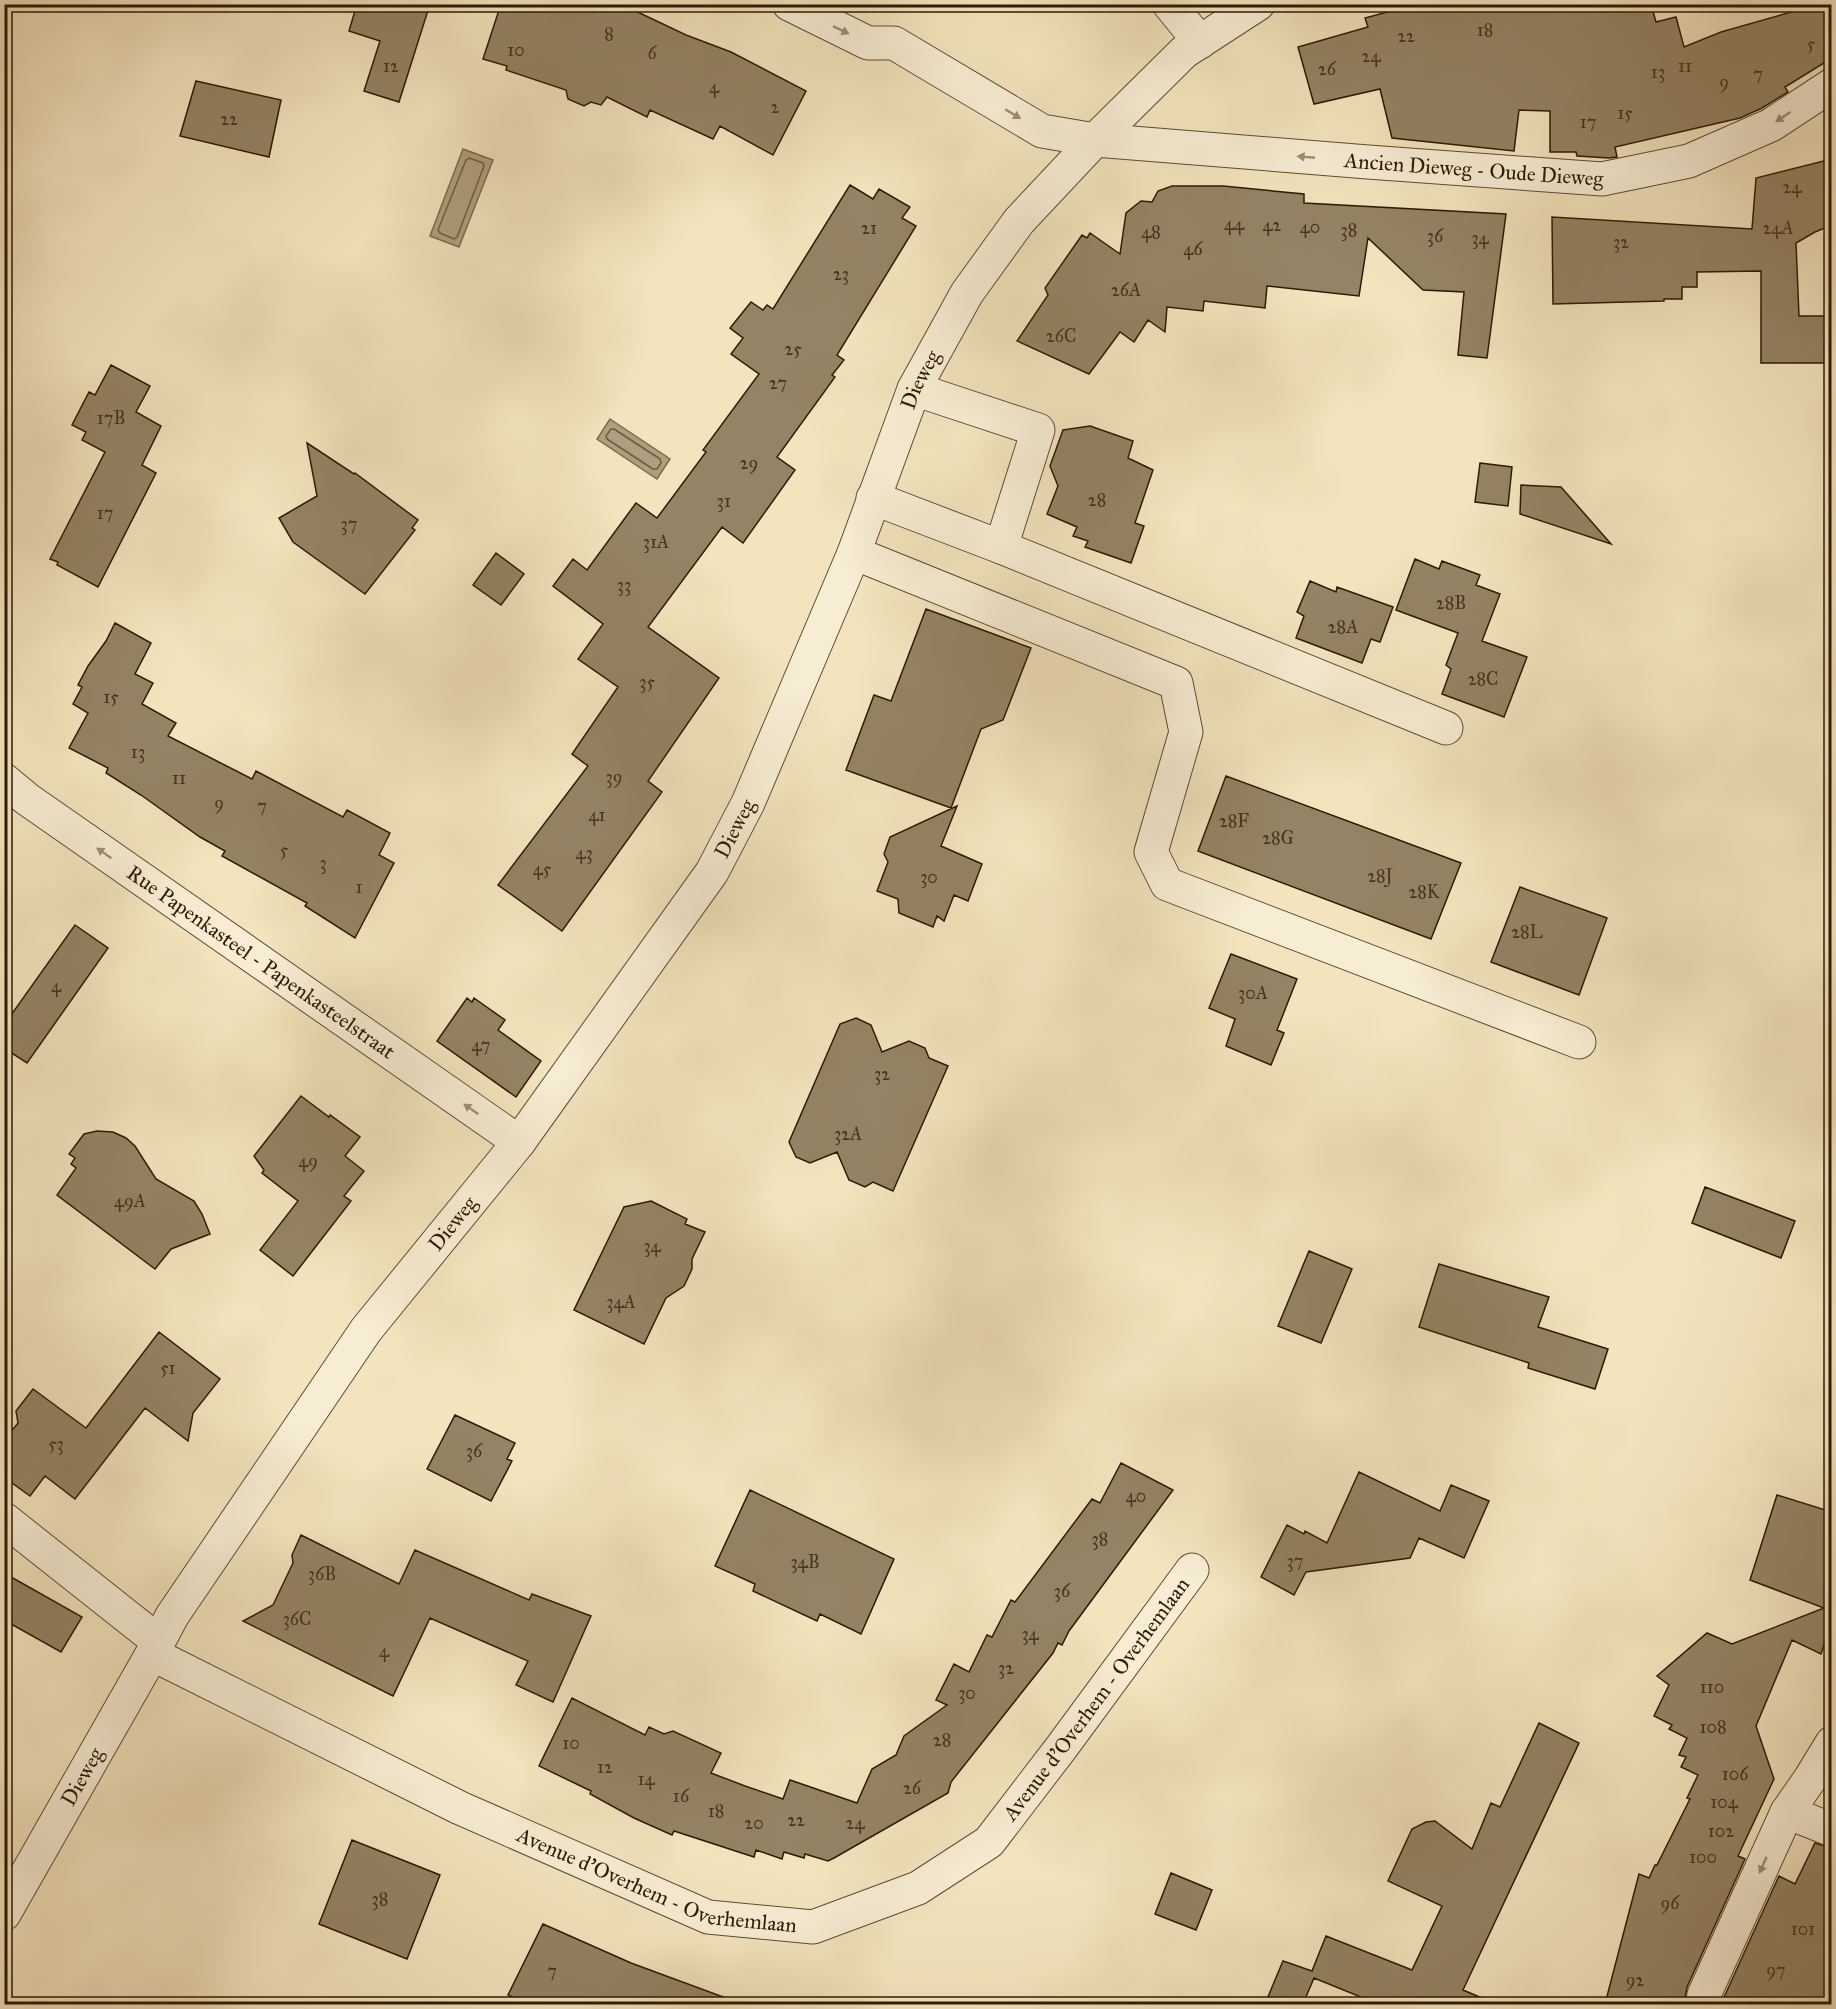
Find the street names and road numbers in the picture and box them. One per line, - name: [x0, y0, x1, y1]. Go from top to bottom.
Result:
- street label: Ancien Dieweg - Oude Dieweg: [1342, 147, 1604, 192]
- street label: Dieweg: [895, 345, 946, 413]
- street label: Dieweg: [709, 794, 761, 863]
- street label: Rue Papenkasteel - Papenkasteelstraat: [122, 860, 401, 1065]
- street label: Dieweg: [423, 1191, 483, 1256]
- street label: Avenue d'Overhem - Overhemlaan: [997, 1572, 1195, 1827]
- street label: Dieweg: [55, 1743, 109, 1811]
- street label: Avenue d'Overhem - Overhemlaan: [512, 1821, 798, 1938]

